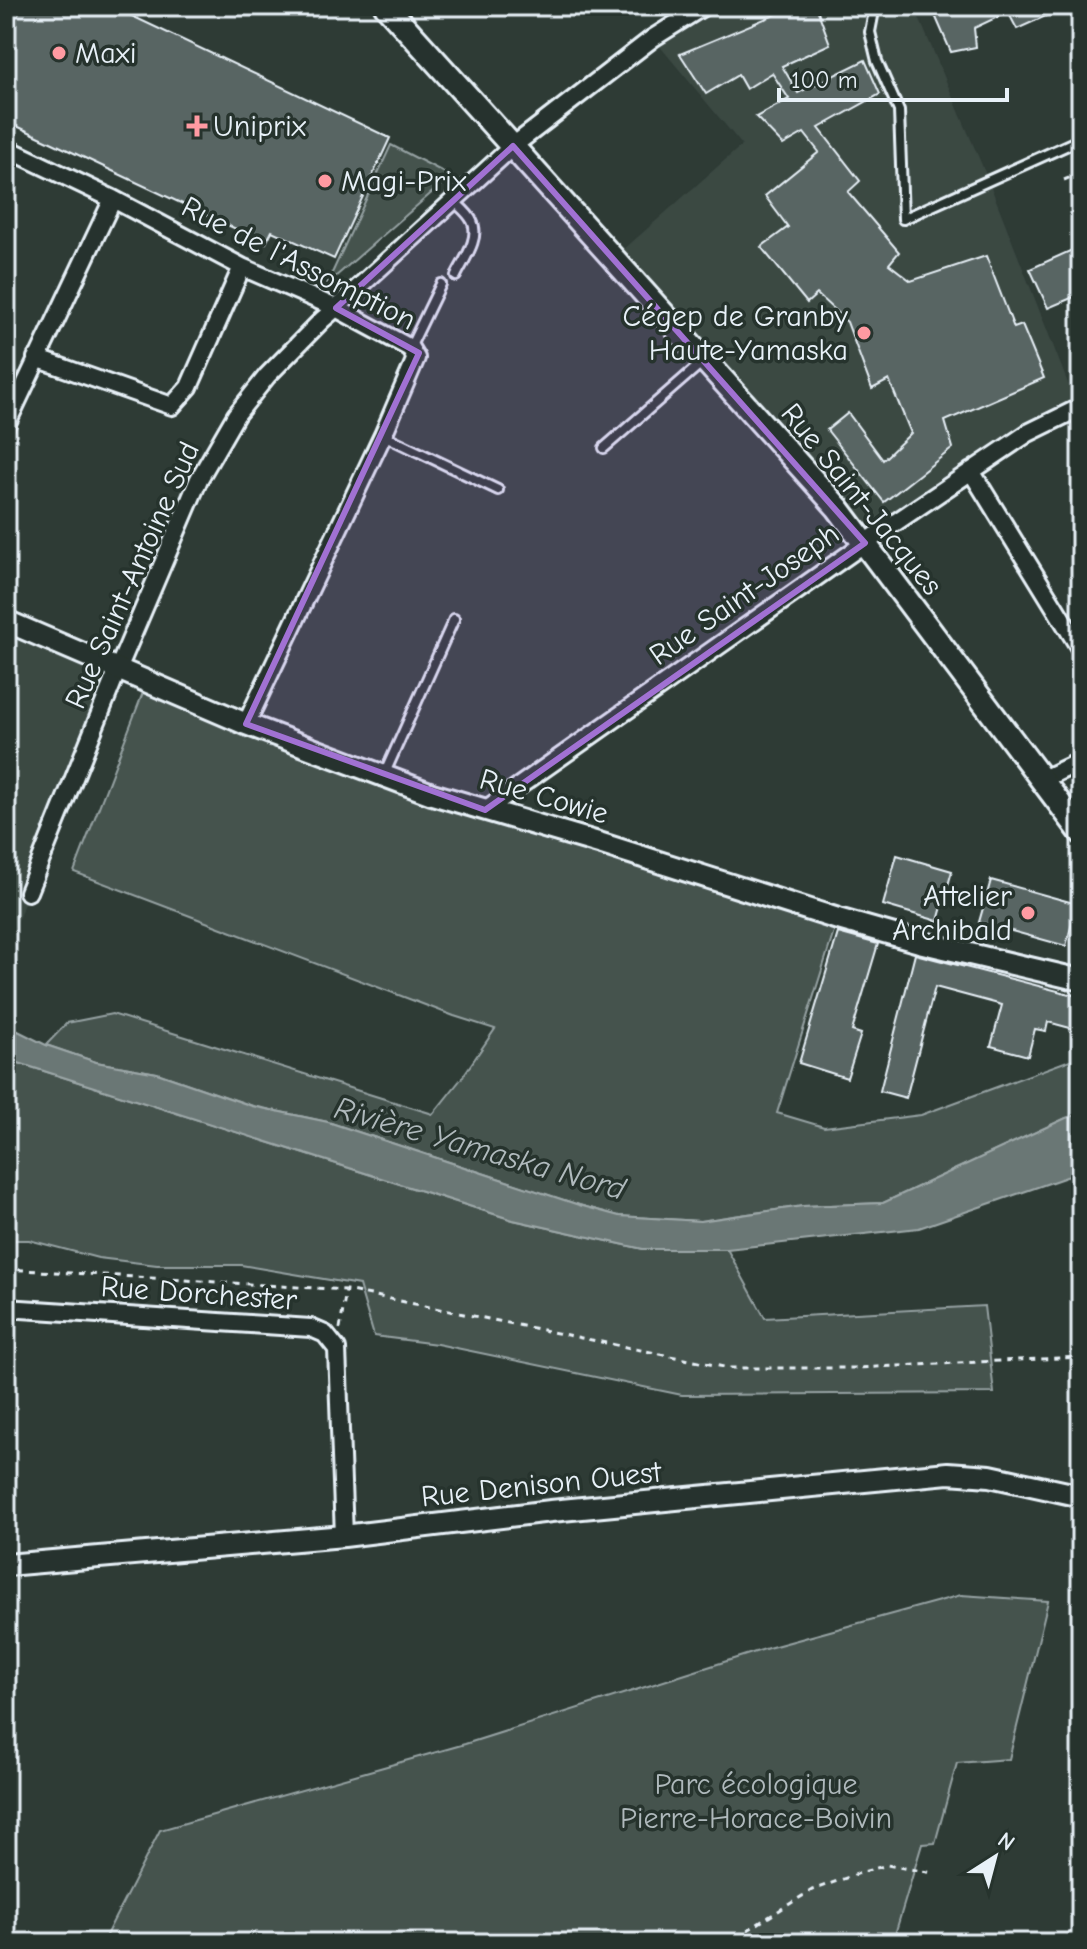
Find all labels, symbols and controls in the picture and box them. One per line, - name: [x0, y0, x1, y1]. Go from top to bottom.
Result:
- place label: Maxi: [75, 36, 137, 71]
- marker: Maxi: [50, 44, 68, 62]
- scale bar: [779, 52, 1007, 102]
- text: 100 m: [791, 66, 858, 94]
- place label: Uniprix: [213, 109, 307, 144]
- marker: Uniprix: [188, 117, 206, 135]
- place label: Magi-Prix: [341, 164, 467, 199]
- marker: Magi-Prix: [316, 172, 334, 190]
- street label: Rue de l'Assomption: [176, 189, 422, 338]
- place label: Cégep de Granby Haute-Yamaska: [623, 299, 849, 368]
- marker: Cégep de Granby Haute-Yamaska: [855, 324, 873, 342]
- street label: Rue Saint-Jacques: [774, 396, 950, 602]
- street label: Rue Saint-Antoine Sud: [58, 436, 207, 714]
- street label: Rue Saint-Joseph: [643, 516, 846, 673]
- street label: Rue Cowie: [476, 761, 612, 832]
- place label: Attelier Archibald: [892, 879, 1012, 948]
- marker: Attelier Archibald: [1019, 904, 1037, 922]
- water label: Rivière Yamaska Nord: [330, 1089, 630, 1208]
- street label: Rue Dorchester: [100, 1269, 298, 1318]
- street label: Rue Denison Ouest: [419, 1454, 664, 1515]
- park label: Parc écologique Pierre-Horace-Boivin: [620, 1767, 892, 1836]
- north arrow: [955, 1817, 1035, 1897]
- text: N: [993, 1827, 1020, 1856]

